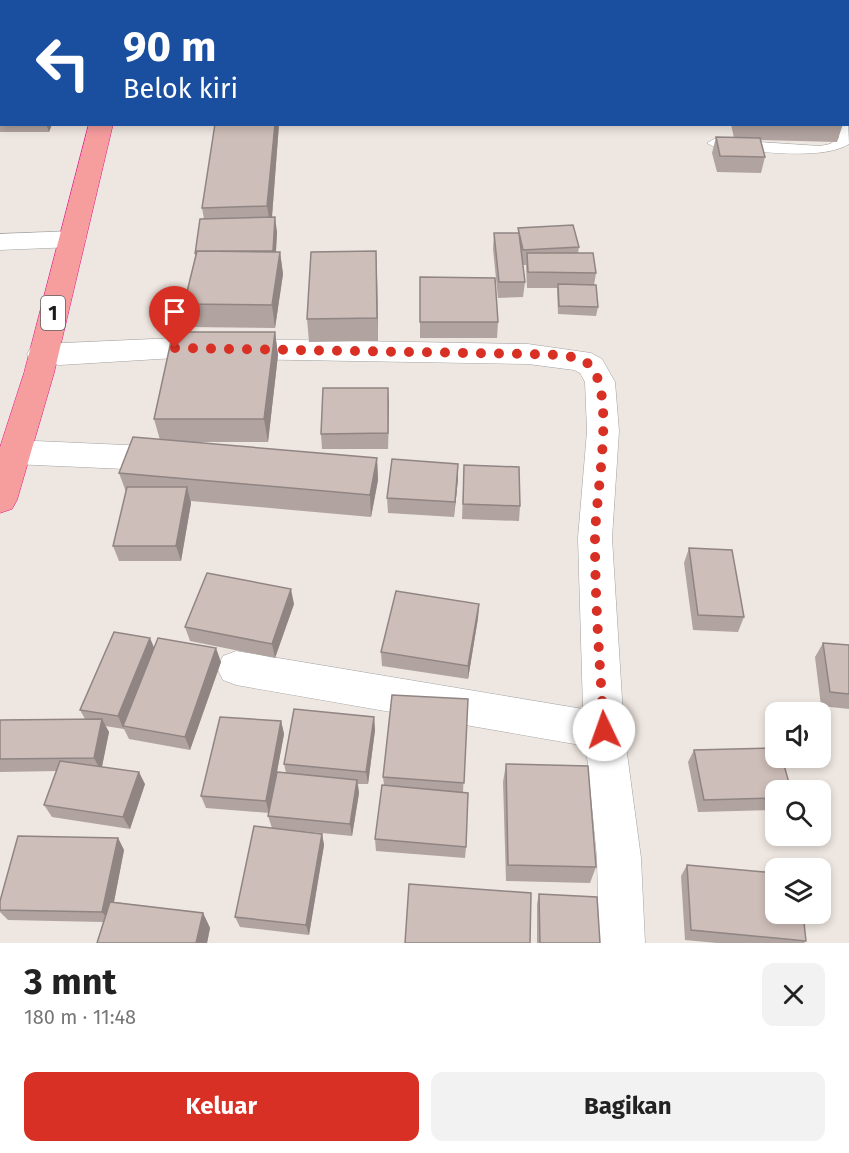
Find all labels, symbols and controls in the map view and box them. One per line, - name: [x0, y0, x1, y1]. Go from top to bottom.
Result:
- text: 90 m: [123, 22, 217, 72]
- icon: left: [24, 24, 102, 102]
- text: Belok kiri: [123, 73, 238, 105]
- pin: [149, 286, 200, 348]
- icon: arrive: [158, 295, 191, 328]
- road number: 1: [41, 296, 65, 330]
- position arrow: [572, 698, 636, 762]
- map controls: [765, 702, 831, 924]
- button: sound: [765, 702, 831, 768]
- button: search: [765, 780, 831, 846]
- button: layers: [765, 858, 831, 924]
- text: 3 mnt: [24, 960, 116, 1004]
- button: close: [762, 963, 825, 1026]
- text: 180 m · 11:48: [24, 1005, 136, 1029]
- button: Keluar: [24, 1072, 419, 1141]
- button: Bagikan: [431, 1072, 825, 1141]

